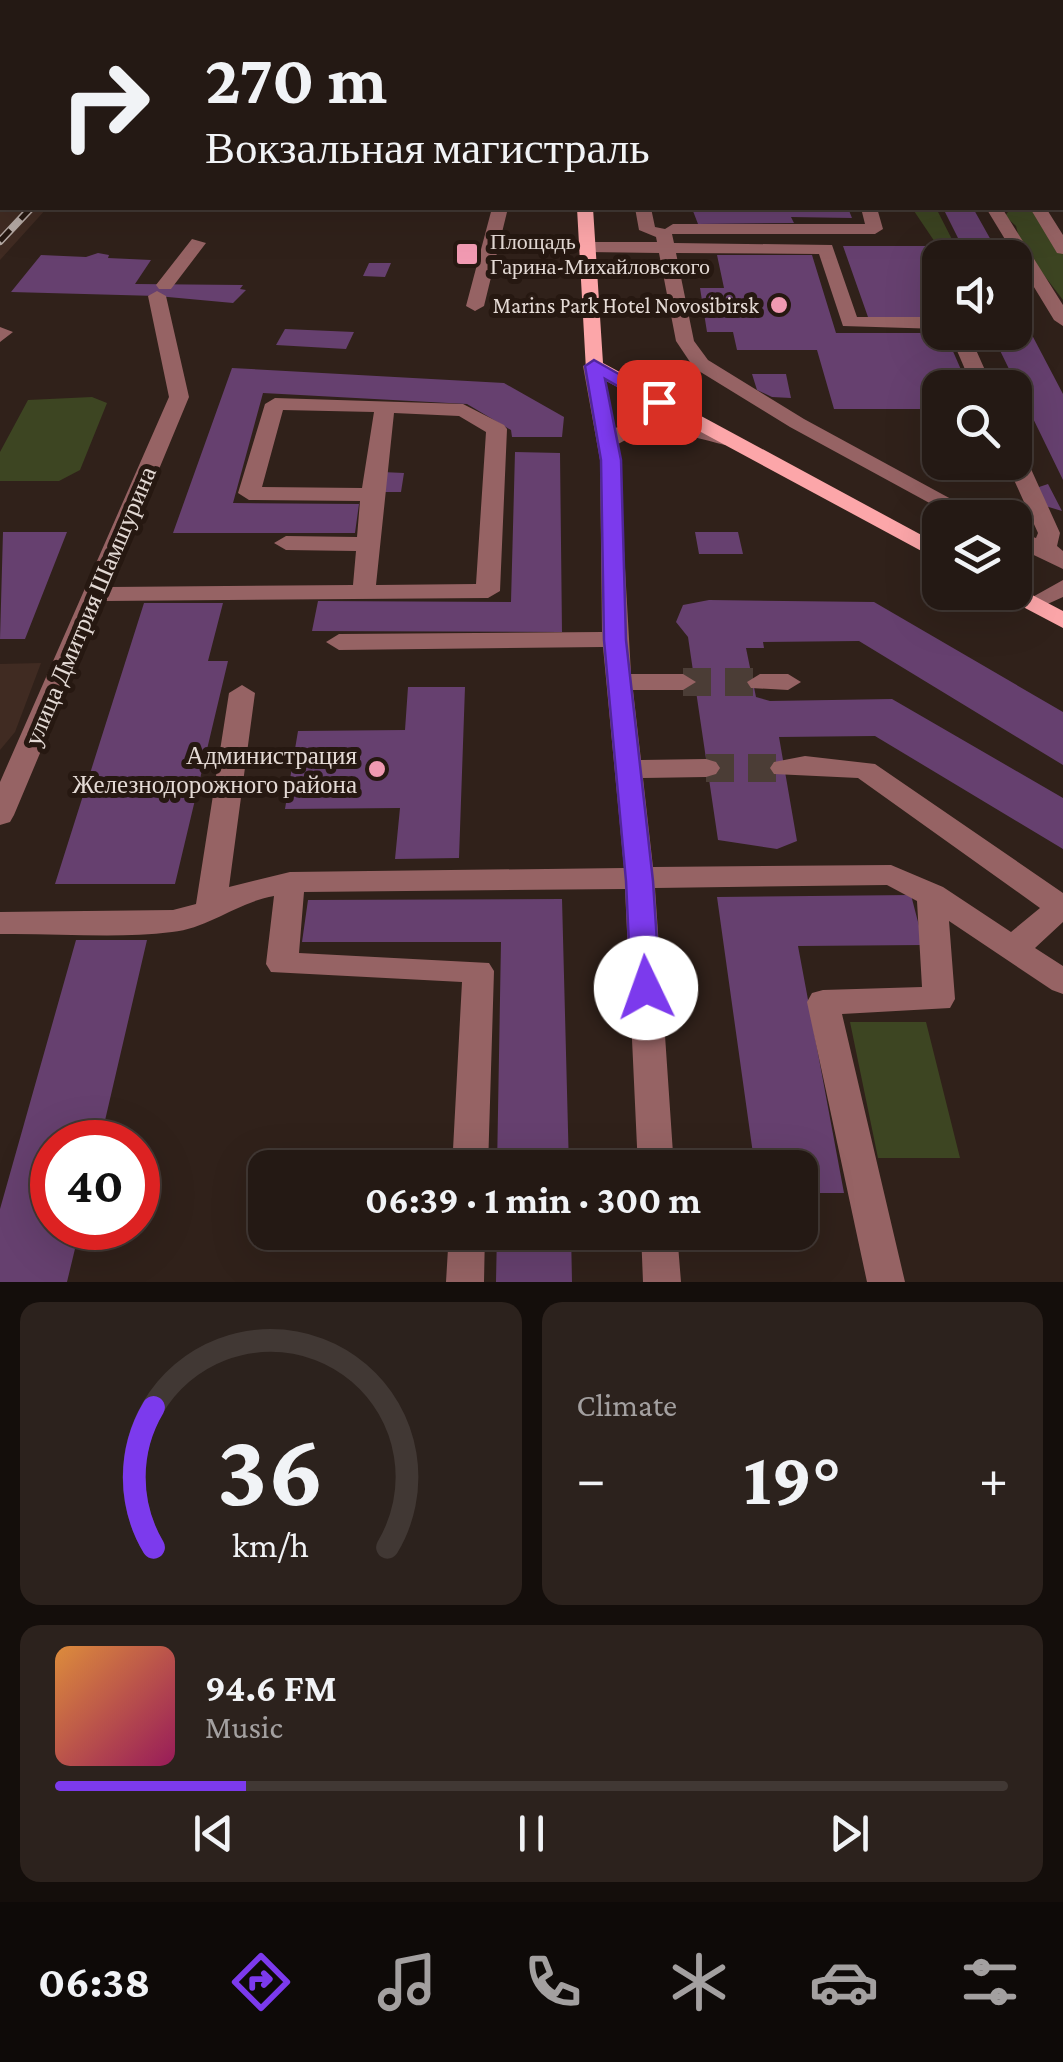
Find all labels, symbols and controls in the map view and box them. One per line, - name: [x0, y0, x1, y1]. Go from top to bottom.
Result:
- icon: right: [40, 40, 170, 170]
- text: 270 m: [205, 40, 387, 118]
- text: Вокзальная магистраль: [205, 123, 650, 173]
- place label: Площадь Гарина-Михайловского: [490, 229, 710, 279]
- map controls: [922, 240, 1032, 610]
- button: sound: [922, 240, 1032, 350]
- marker: Площадь Гарина-Михайловского: [454, 241, 480, 267]
- place label: Marins Park Hotel Novosibirsk: [493, 293, 759, 318]
- marker: Marins Park Hotel Novosibirsk: [768, 294, 790, 316]
- pin: [617, 360, 702, 445]
- button: search: [922, 370, 1032, 480]
- icon: arrive: [632, 375, 687, 430]
- street label: улица Дмитрия Шамшурина: [19, 463, 161, 749]
- button: layers: [922, 500, 1032, 610]
- place label: Администрация Железнодорожного района: [72, 742, 357, 798]
- marker: Администрация Железнодорожного района: [366, 758, 388, 780]
- position arrow: [594, 936, 698, 1040]
- speed limit sign: 40: [30, 1120, 160, 1250]
- text: 06:39 · 1 min · 300 m: [365, 1179, 701, 1221]
- text: Climate: [577, 1387, 677, 1423]
- text: 36: [217, 1412, 325, 1527]
- text: 19°: [743, 1437, 841, 1520]
- text: −: [577, 1448, 606, 1509]
- text: +: [979, 1448, 1008, 1509]
- text: km/h: [232, 1525, 309, 1565]
- text: 94.6 FM: [205, 1667, 337, 1709]
- text: Music: [205, 1709, 283, 1745]
- icon: previous: [186, 1806, 241, 1861]
- icon: pause: [504, 1806, 559, 1861]
- icon: next: [822, 1806, 877, 1861]
- icon: directions: [226, 1947, 296, 2017]
- icon: music: [372, 1947, 442, 2017]
- icon: phone: [518, 1947, 588, 2017]
- icon: climate: [664, 1947, 734, 2017]
- icon: car: [809, 1947, 879, 2017]
- icon: filters: [955, 1947, 1025, 2017]
- text: 06:38: [38, 1957, 150, 2007]

